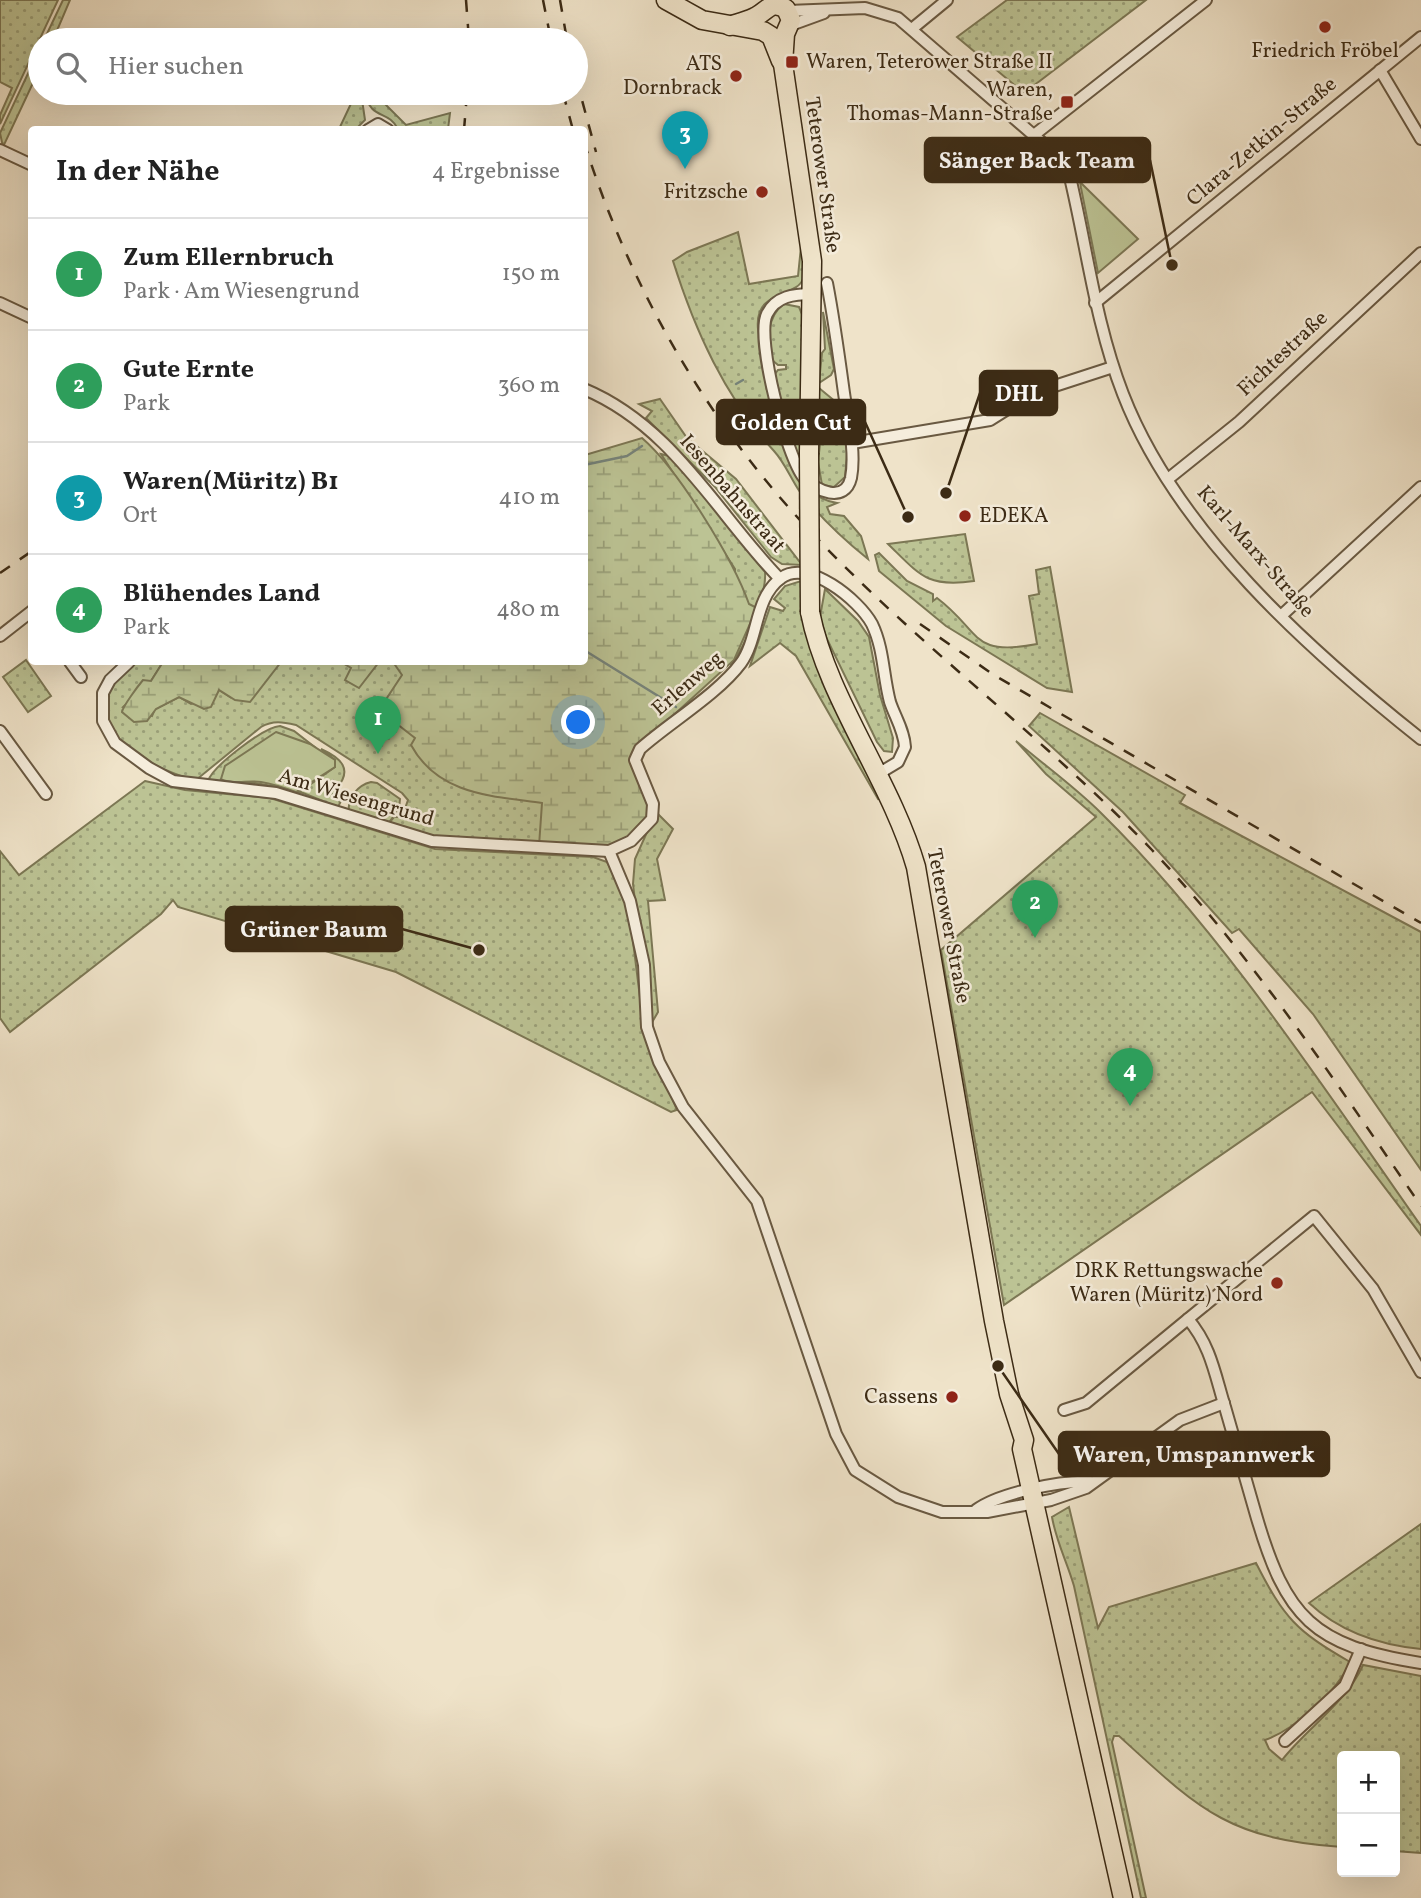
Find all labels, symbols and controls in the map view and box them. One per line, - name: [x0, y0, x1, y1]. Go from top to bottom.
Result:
- marker: Friedrich Fröbel: [1317, 19, 1333, 35]
- search box: [28, 28, 588, 105]
- place label: Friedrich Fröbel: [1251, 37, 1399, 66]
- icon: search: [52, 48, 90, 86]
- place label: Waren, Teterower Straße II: [806, 48, 1053, 77]
- text: Hier suchen: [108, 49, 244, 85]
- place label: ATS Dornbrack: [623, 50, 723, 103]
- marker: Waren, Teterower Straße II: [784, 54, 800, 70]
- marker: ATS Dornbrack: [728, 68, 744, 84]
- street label: Clara-Zetkin-Straße: [1181, 70, 1343, 214]
- place label: Waren, Thomas-Mann-Straße: [846, 76, 1053, 129]
- marker: Waren, Thomas-Mann-Straße: [1059, 94, 1075, 110]
- street label: Teterower Straße: [797, 95, 847, 255]
- pin: 3: [662, 111, 708, 169]
- callout: Sänger Back Team: [925, 138, 1150, 182]
- text: Sänger Back Team: [939, 146, 1135, 178]
- text: In der Nähe: [56, 151, 220, 193]
- text: 4 Ergebnisse: [432, 156, 560, 188]
- place label: Fritzsche: [664, 178, 748, 207]
- marker: Fritzsche: [754, 184, 770, 200]
- text: Zum Ellernbruch: [123, 240, 334, 276]
- text: 1: [74, 258, 84, 290]
- text: 150 m: [502, 258, 560, 290]
- text: Park · Am Wiesengrund: [123, 276, 360, 308]
- street label: Fichtestraße: [1231, 304, 1335, 404]
- text: Gute Ernte: [123, 352, 254, 388]
- text: 2: [73, 370, 85, 402]
- text: 360 m: [498, 370, 560, 402]
- callout: DHL: [980, 371, 1057, 415]
- text: DHL: [995, 379, 1043, 411]
- text: Park: [123, 388, 170, 420]
- callout: Golden Cut: [717, 400, 865, 444]
- text: Golden Cut: [731, 408, 851, 440]
- street label: Iesenbahnstraat: [672, 428, 792, 560]
- text: Waren(Müritz) B1: [123, 464, 339, 500]
- street label: Karl-Marx-Straße: [1189, 480, 1321, 624]
- text: 3: [73, 482, 85, 514]
- text: 410 m: [499, 482, 560, 514]
- text: Ort: [123, 500, 158, 532]
- place label: EDEKA: [979, 502, 1049, 531]
- marker: EDEKA: [957, 508, 973, 524]
- text: Blühendes Land: [123, 576, 320, 612]
- text: 4: [72, 594, 86, 626]
- text: 480 m: [496, 594, 560, 626]
- text: Park: [123, 612, 170, 644]
- street label: Erlenweg: [646, 645, 730, 723]
- pin: 1: [355, 696, 401, 754]
- your location: [561, 705, 595, 739]
- street label: Am Wiesengrund: [275, 762, 437, 834]
- street label: Teterower Straße: [919, 846, 977, 1006]
- pin: 2: [1012, 880, 1058, 938]
- callout: Grüner Baum: [226, 907, 402, 951]
- text: Grüner Baum: [240, 915, 388, 947]
- pin: 4: [1107, 1048, 1153, 1106]
- place label: DRK Rettungswache Waren (Müritz) Nord: [1070, 1257, 1263, 1310]
- marker: DRK Rettungswache Waren (Müritz) Nord: [1269, 1275, 1285, 1291]
- place label: Cassens: [864, 1383, 938, 1412]
- marker: Cassens: [944, 1389, 960, 1405]
- callout: Waren, Umspannwerk: [1059, 1432, 1329, 1476]
- text: Waren, Umspannwerk: [1073, 1440, 1315, 1472]
- map controls: [1337, 1751, 1400, 1877]
- button: +: [1337, 1751, 1400, 1814]
- button: −: [1337, 1814, 1400, 1877]

